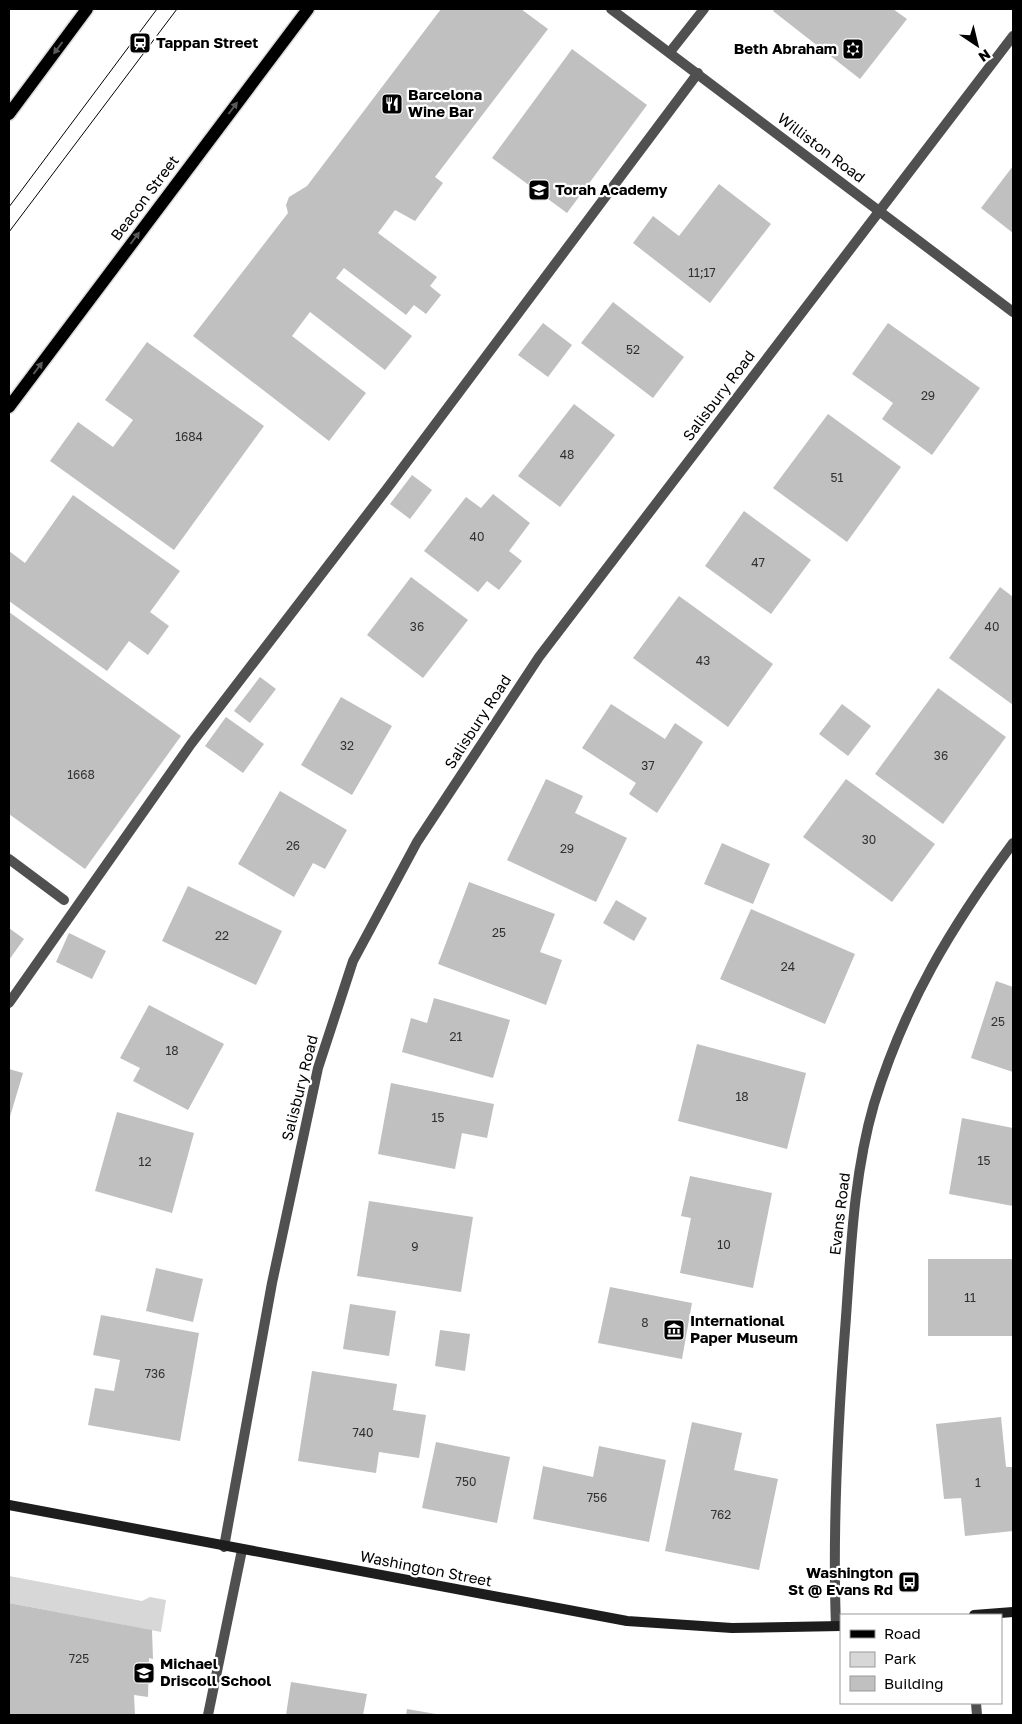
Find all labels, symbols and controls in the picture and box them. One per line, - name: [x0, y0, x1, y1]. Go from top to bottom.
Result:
- north arrow: [952, 20, 1002, 70]
- station icon: Tappan Street: [128, 31, 152, 55]
- place label: Tappan Street: [156, 33, 258, 51]
- synagogue icon: Beth Abraham: [841, 37, 865, 61]
- place label: Beth Abraham: [734, 39, 837, 57]
- one-way arrow: [53, 41, 63, 55]
- text: N: [976, 46, 994, 66]
- place label: Barcelona Wine Bar: [408, 85, 482, 120]
- restaurant icon: Barcelona Wine Bar: [380, 92, 404, 116]
- one-way arrow: [228, 101, 238, 115]
- street label: Williston Road: [774, 109, 869, 186]
- street label: Beacon Street: [106, 151, 182, 243]
- school or university icon: Torah Academy: [527, 178, 551, 202]
- place label: Torah Academy: [555, 180, 668, 198]
- one-way arrow: [130, 232, 141, 245]
- house number: 11;17: [688, 265, 716, 280]
- house number: 52: [626, 342, 640, 357]
- street label: Salisbury Road: [678, 347, 758, 444]
- one-way arrow: [33, 361, 43, 375]
- house number: 29: [921, 388, 935, 403]
- house number: 1684: [175, 429, 203, 444]
- house number: 48: [560, 447, 574, 462]
- house number: 51: [831, 470, 844, 485]
- house number: 40: [470, 529, 484, 544]
- house number: 47: [751, 555, 765, 570]
- house number: 36: [410, 619, 424, 634]
- house number: 40: [985, 619, 999, 634]
- house number: 43: [696, 653, 710, 668]
- street label: Salisbury Road: [440, 671, 514, 772]
- house number: 32: [340, 738, 354, 753]
- house number: 36: [934, 748, 948, 763]
- house number: 37: [641, 758, 655, 773]
- house number: 1668: [67, 767, 95, 782]
- house number: 30: [862, 832, 876, 847]
- house number: 26: [286, 838, 300, 853]
- house number: 29: [560, 841, 574, 856]
- house number: 25: [492, 925, 506, 940]
- house number: 22: [215, 928, 229, 943]
- house number: 24: [781, 959, 795, 974]
- house number: 25: [991, 1014, 1005, 1029]
- house number: 21: [450, 1029, 463, 1044]
- street label: Salisbury Road: [277, 1033, 321, 1143]
- house number: 18: [165, 1043, 179, 1058]
- house number: 18: [735, 1089, 749, 1104]
- house number: 15: [432, 1110, 444, 1125]
- house number: 15: [978, 1153, 990, 1168]
- house number: 12: [139, 1154, 151, 1169]
- street label: Evans Road: [825, 1172, 853, 1256]
- house number: 10: [717, 1237, 731, 1252]
- house number: 9: [411, 1239, 419, 1254]
- house number: 11: [964, 1290, 976, 1305]
- place label: International Paper Museum: [690, 1311, 798, 1346]
- house number: 8: [641, 1315, 649, 1330]
- museum icon: International Paper Museum: [662, 1318, 686, 1342]
- house number: 736: [145, 1366, 165, 1381]
- house number: 740: [352, 1425, 374, 1440]
- house number: 750: [456, 1474, 476, 1489]
- house number: 1: [975, 1475, 981, 1490]
- house number: 756: [587, 1490, 607, 1505]
- house number: 762: [711, 1507, 731, 1522]
- street label: Washington Street: [359, 1546, 494, 1590]
- place label: Washington St @ Evans Rd: [788, 1563, 893, 1598]
- bus stop icon: Washington St @ Evans Rd: [897, 1570, 921, 1594]
- legend: [840, 1614, 1002, 1704]
- text: Road: [884, 1624, 921, 1642]
- text: Park: [884, 1649, 917, 1667]
- house number: 725: [69, 1651, 89, 1666]
- place label: Michael Driscoll School: [160, 1654, 271, 1689]
- school or university icon: Michael Driscoll School: [132, 1661, 156, 1685]
- text: Building: [884, 1674, 944, 1692]

